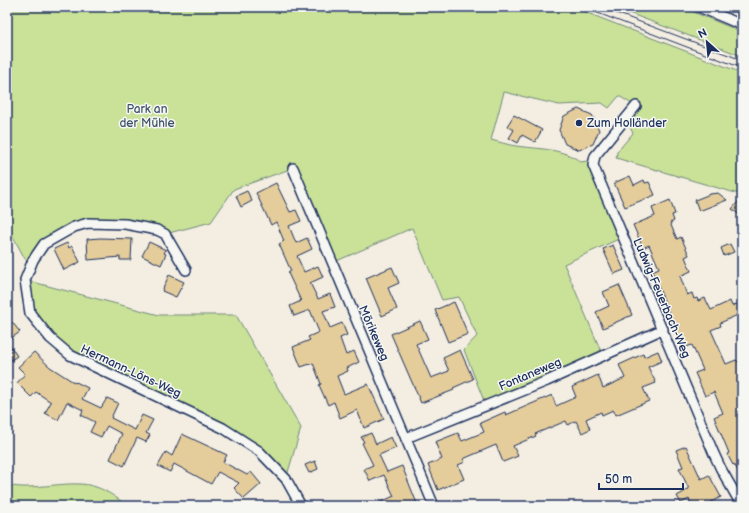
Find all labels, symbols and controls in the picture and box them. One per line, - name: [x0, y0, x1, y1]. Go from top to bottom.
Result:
- north arrow: [687, 22, 727, 62]
- text: N: [696, 26, 709, 41]
- park label: Park an der Mühle: [119, 102, 175, 131]
- place label: Zum Holländer: [586, 116, 667, 131]
- marker: Zum Holländer: [574, 118, 584, 128]
- street label: Ludwig-Feuerbach-Weg: [629, 236, 694, 361]
- street label: Mörikeweg: [355, 303, 392, 363]
- street label: Hermann-Löns-Weg: [78, 342, 184, 401]
- street label: Fontaneweg: [497, 355, 564, 394]
- scale bar: [599, 465, 683, 491]
- text: 50 m: [605, 472, 632, 487]

